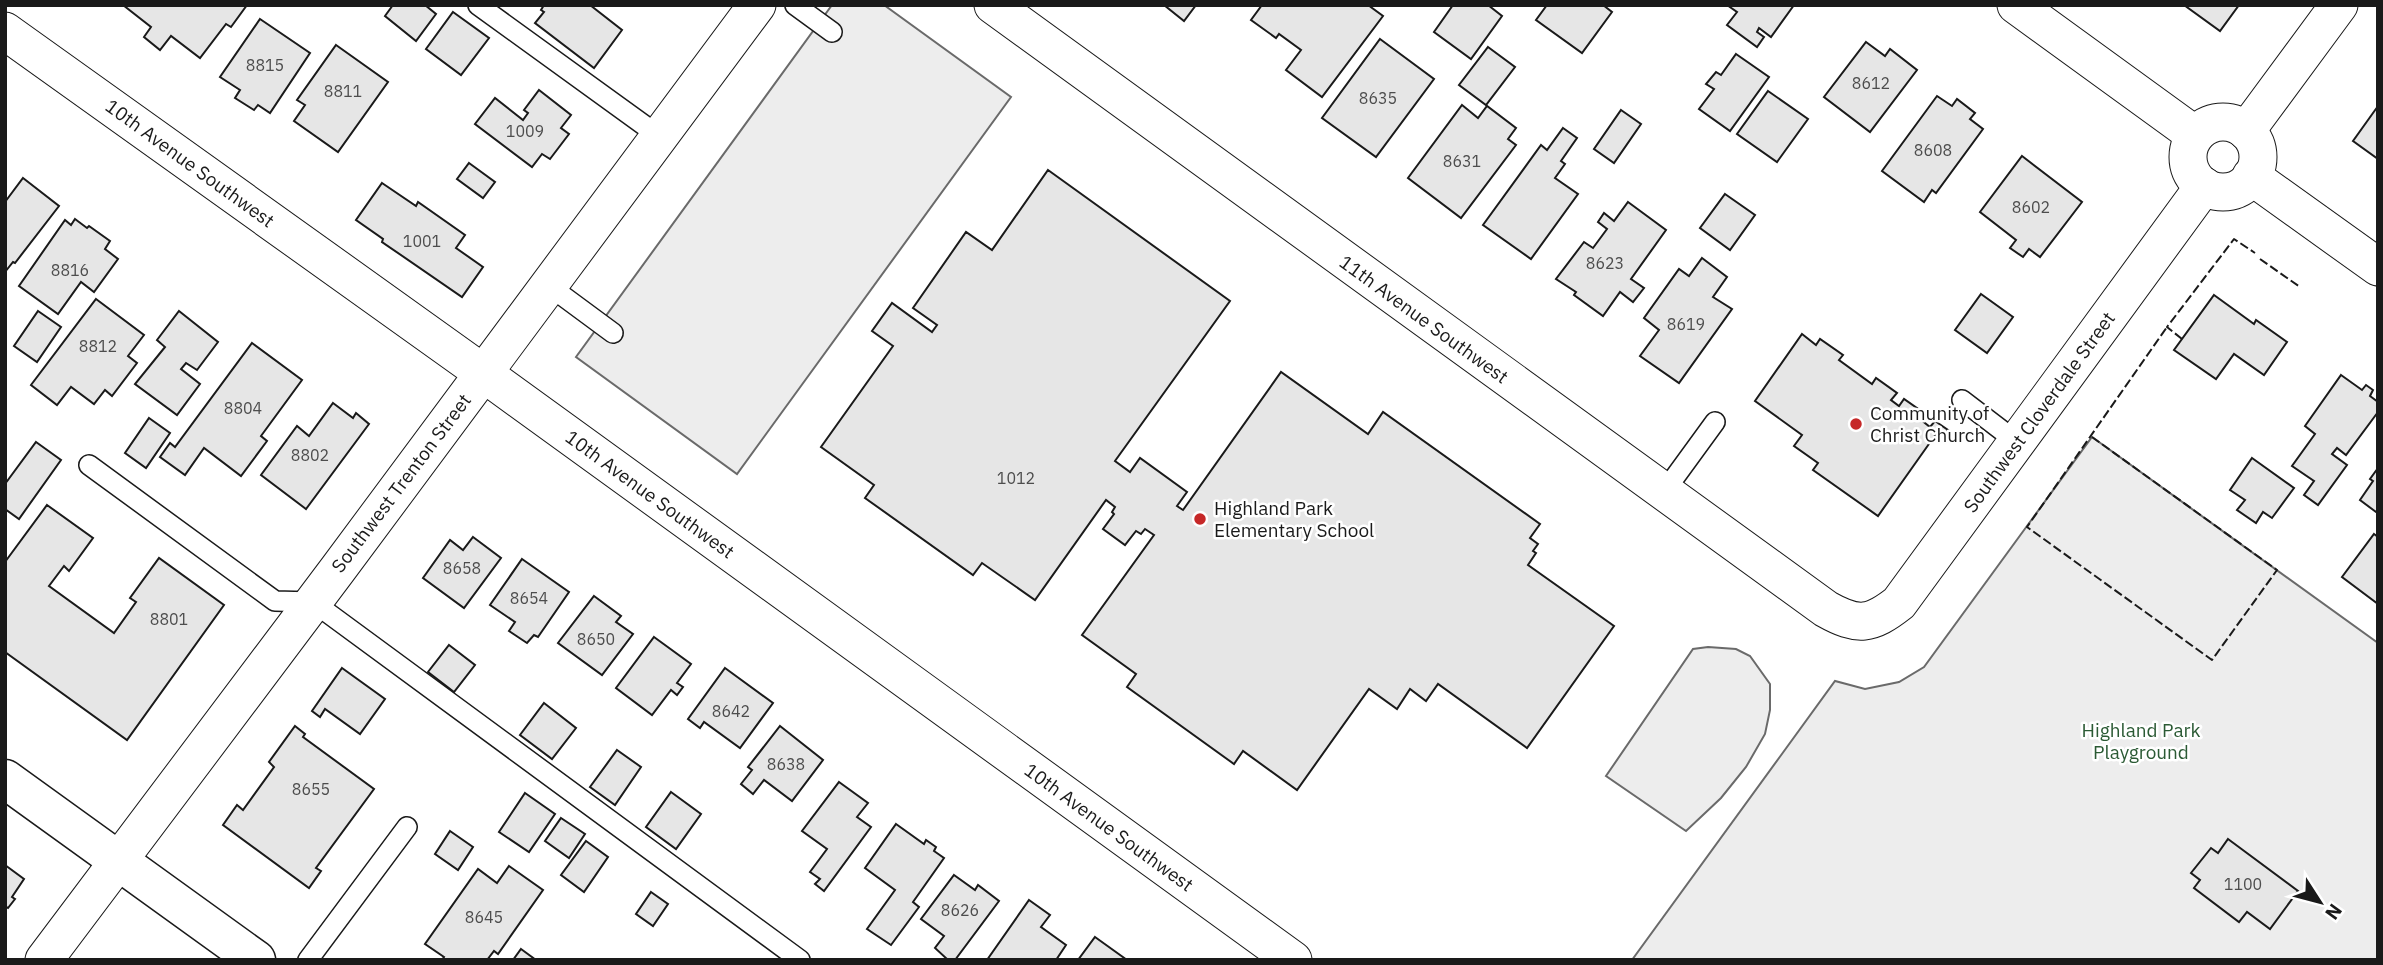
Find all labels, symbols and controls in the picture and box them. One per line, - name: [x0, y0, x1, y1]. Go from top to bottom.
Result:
- house number: 8815: [246, 55, 284, 75]
- house number: 8612: [1852, 73, 1890, 93]
- house number: 8811: [324, 81, 362, 101]
- house number: 8635: [1359, 88, 1397, 108]
- street label: 10th Avenue Southwest: [101, 94, 279, 232]
- house number: 1009: [506, 121, 544, 141]
- house number: 8608: [1914, 140, 1952, 160]
- house number: 8631: [1443, 151, 1481, 171]
- house number: 8602: [2012, 197, 2050, 217]
- house number: 1001: [403, 231, 441, 251]
- street label: 11th Avenue Southwest: [1335, 250, 1513, 388]
- house number: 8623: [1586, 253, 1624, 273]
- house number: 8816: [51, 260, 89, 280]
- street label: Southwest Cloverdale Street: [1958, 307, 2120, 517]
- house number: 8619: [1667, 314, 1705, 334]
- house number: 8812: [79, 336, 117, 356]
- street label: Southwest Trenton Street: [326, 389, 476, 577]
- house number: 8804: [224, 398, 262, 418]
- place label: Community of Christ Church: [1870, 401, 1989, 447]
- marker: Community of Christ Church: [1848, 416, 1864, 432]
- street label: 10th Avenue Southwest: [561, 425, 739, 563]
- house number: 8802: [291, 445, 329, 465]
- house number: 1012: [997, 468, 1035, 488]
- place label: Highland Park Elementary School: [1214, 496, 1374, 542]
- marker: Highland Park Elementary School: [1192, 511, 1208, 527]
- house number: 8658: [443, 558, 481, 578]
- house number: 8654: [510, 588, 548, 608]
- house number: 8801: [150, 609, 188, 629]
- house number: 8650: [577, 629, 615, 649]
- house number: 8642: [712, 701, 750, 721]
- park label: Highland Park Playground: [2081, 718, 2201, 764]
- house number: 8638: [767, 754, 805, 774]
- street label: 10th Avenue Southwest: [1020, 758, 1198, 896]
- house number: 8655: [292, 779, 330, 799]
- north arrow: [2285, 867, 2355, 937]
- house number: 1100: [2224, 874, 2262, 894]
- text: N: [2320, 899, 2348, 925]
- house number: 8626: [941, 900, 979, 920]
- house number: 8645: [465, 907, 503, 927]

